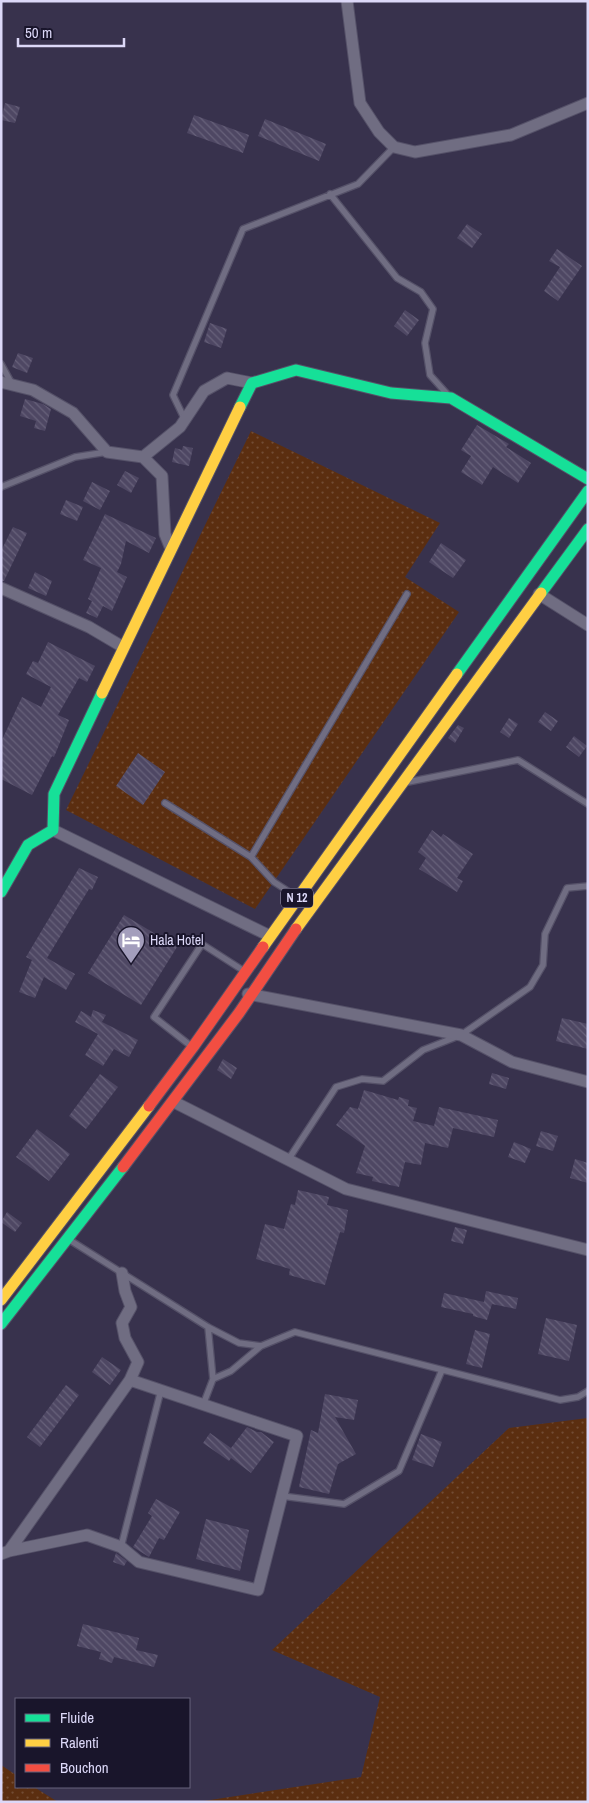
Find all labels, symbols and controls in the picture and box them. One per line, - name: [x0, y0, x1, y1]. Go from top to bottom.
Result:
- scale bar: [18, 15, 124, 47]
- text: 50 m: [25, 22, 52, 43]
- road number: N 12: [281, 888, 313, 908]
- hotel icon: Hala Hotel: [116, 925, 146, 964]
- place label: Hala Hotel: [150, 931, 204, 949]
- legend: [15, 1698, 190, 1788]
- text: Fluide: [60, 1707, 94, 1728]
- text: Ralenti: [60, 1732, 99, 1753]
- text: Bouchon: [60, 1757, 109, 1778]

